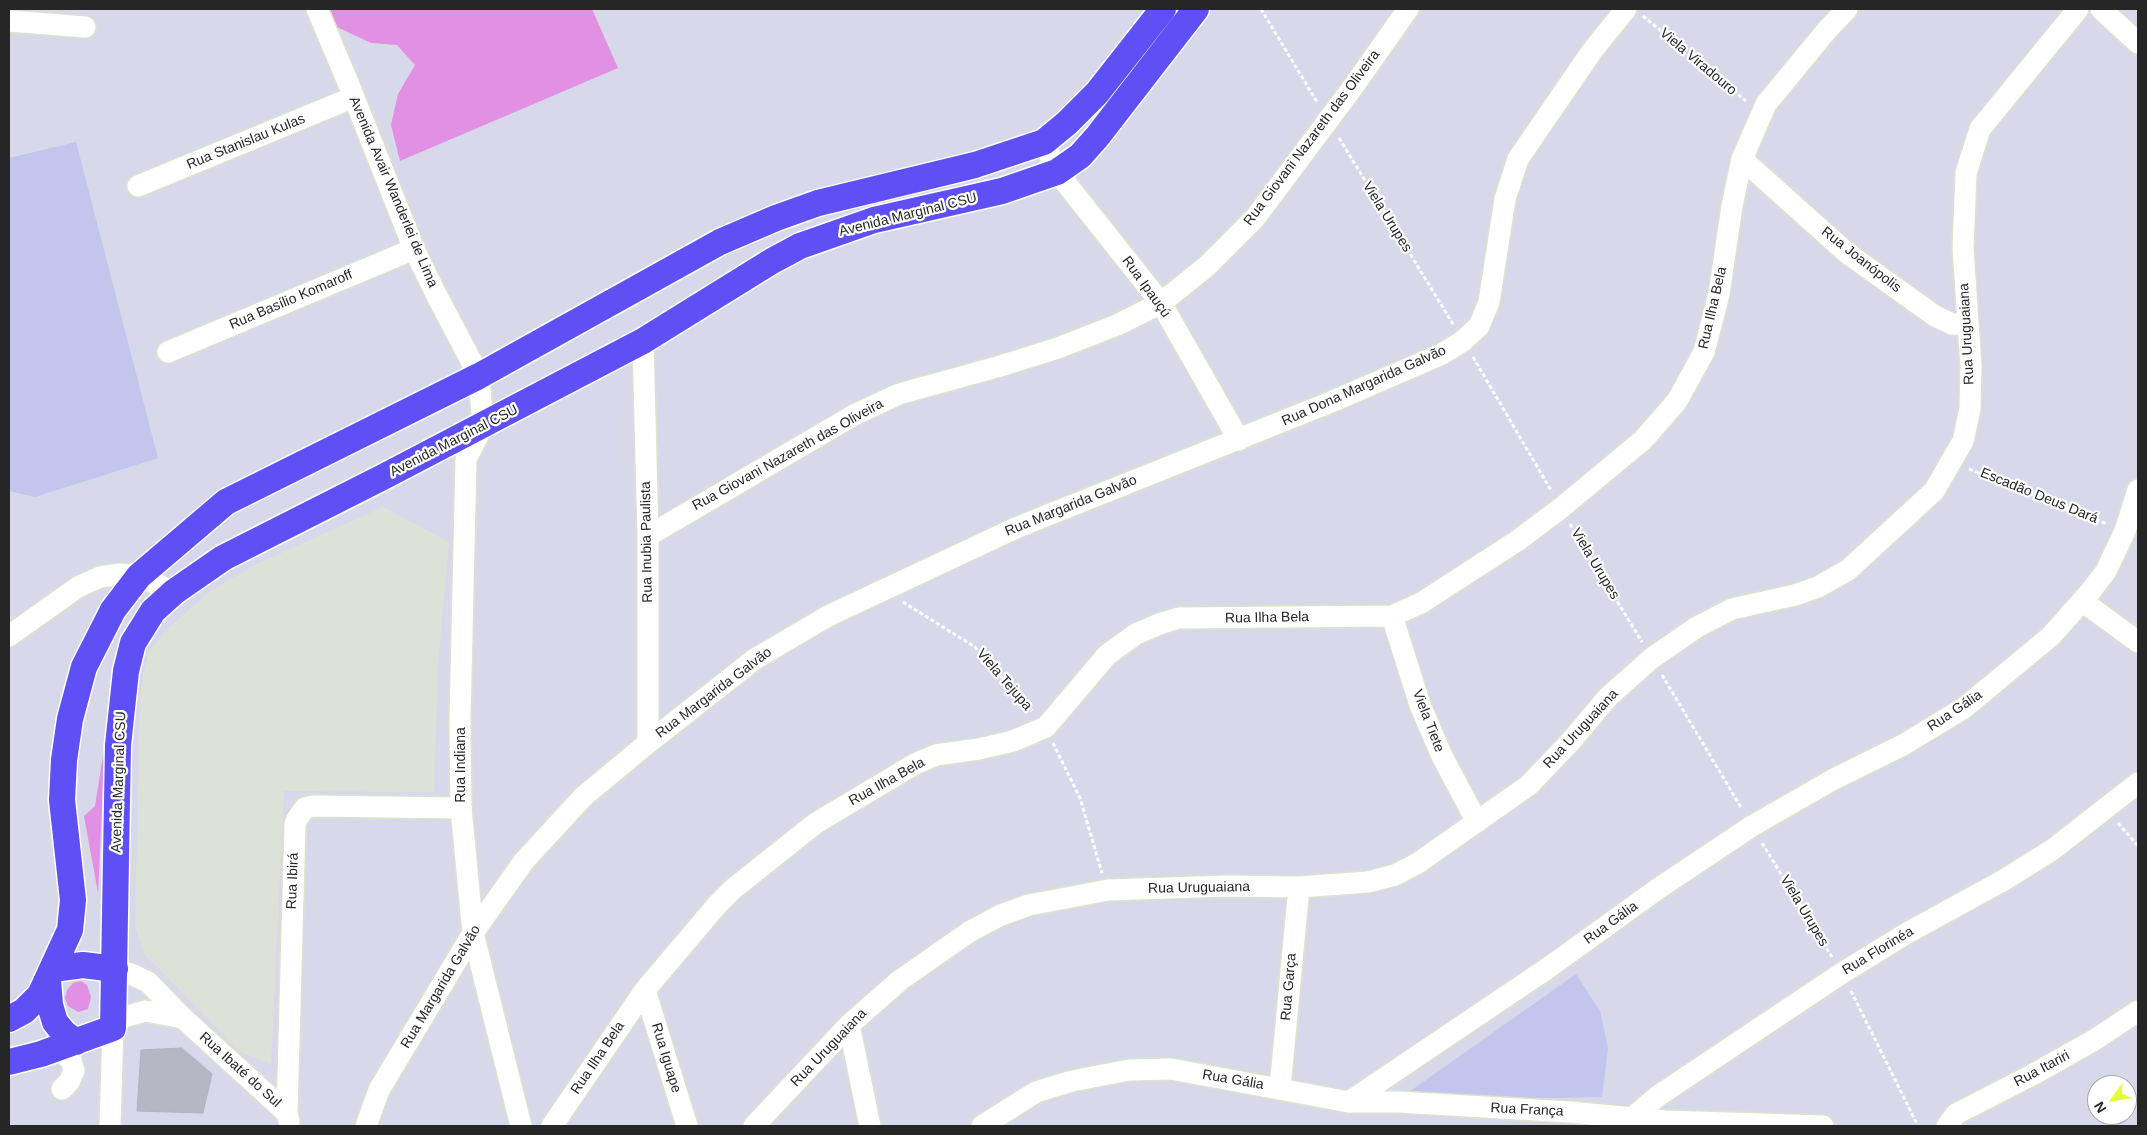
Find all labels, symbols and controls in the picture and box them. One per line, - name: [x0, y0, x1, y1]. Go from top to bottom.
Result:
- street label: Viela Viradouro: [1656, 25, 1740, 99]
- street label: Rua Giovani Nazareth das Oliveira: [1240, 47, 1384, 229]
- street label: Avenida Avair Wanderlei de Lima: [345, 94, 441, 290]
- street label: Rua Stanislau Kulas: [184, 111, 308, 173]
- street label: Viela Urupes: [1359, 179, 1415, 255]
- street label: Avenida Marginal CSU: [837, 190, 979, 240]
- street label: Rua Joanópolis: [1818, 224, 1904, 296]
- street label: Rua Ipauçú: [1118, 253, 1174, 321]
- street label: Rua Ilha Bela: [1695, 265, 1731, 351]
- street label: Rua Basílio Komaroff: [227, 266, 355, 334]
- street label: Rua Uruguaiana: [1956, 283, 1978, 385]
- street label: Rua Dona Margarida Galvão: [1279, 342, 1449, 430]
- street label: Rua Giovani Nazareth das Oliveira: [690, 395, 886, 515]
- street label: Avenida Marginal CSU: [387, 401, 521, 481]
- street label: Escadão Deus Dará: [1978, 465, 2100, 527]
- street label: Rua Margarida Galvão: [1003, 472, 1139, 540]
- street label: Rua Inubia Paulista: [638, 481, 656, 603]
- street label: Viela Urupes: [1567, 525, 1623, 603]
- street label: Rua Ilha Bela: [1225, 609, 1309, 627]
- street label: Rua Margarida Galvão: [653, 644, 775, 742]
- street label: Viela Tejupa: [973, 646, 1035, 714]
- street label: Rua Uruguaiana: [1540, 686, 1622, 772]
- street label: Viela Tiete: [1408, 687, 1448, 755]
- street label: Rua Gália: [1924, 687, 1986, 735]
- street label: Avenida Marginal CSU: [108, 711, 130, 853]
- street label: Rua Indiana: [453, 727, 469, 803]
- street label: Rua Ilha Bela: [846, 754, 928, 810]
- street label: Rua Ibirá: [284, 852, 302, 910]
- street label: Viela Urupes: [1776, 872, 1832, 950]
- street label: Rua Uruguaiana: [1148, 879, 1250, 897]
- street label: Rua Gália: [1581, 898, 1641, 948]
- street label: Rua Margarida Galvão: [398, 922, 484, 1052]
- street label: Rua Florinéa: [1839, 923, 1917, 979]
- street label: Rua Garça: [1278, 953, 1300, 1021]
- street label: Rua Uruguaiana: [788, 1005, 870, 1091]
- street label: Rua Ilha Bela: [568, 1018, 628, 1098]
- street label: Rua Iguape: [647, 1021, 685, 1095]
- street label: Rua Ibaté do Sul: [196, 1029, 284, 1111]
- street label: Rua Itariri: [2011, 1047, 2073, 1091]
- street label: Rua Gália: [1201, 1066, 1265, 1094]
- north arrow: [2087, 1075, 2137, 1125]
- text: N: [2091, 1099, 2110, 1116]
- street label: Rua França: [1490, 1100, 1564, 1120]

